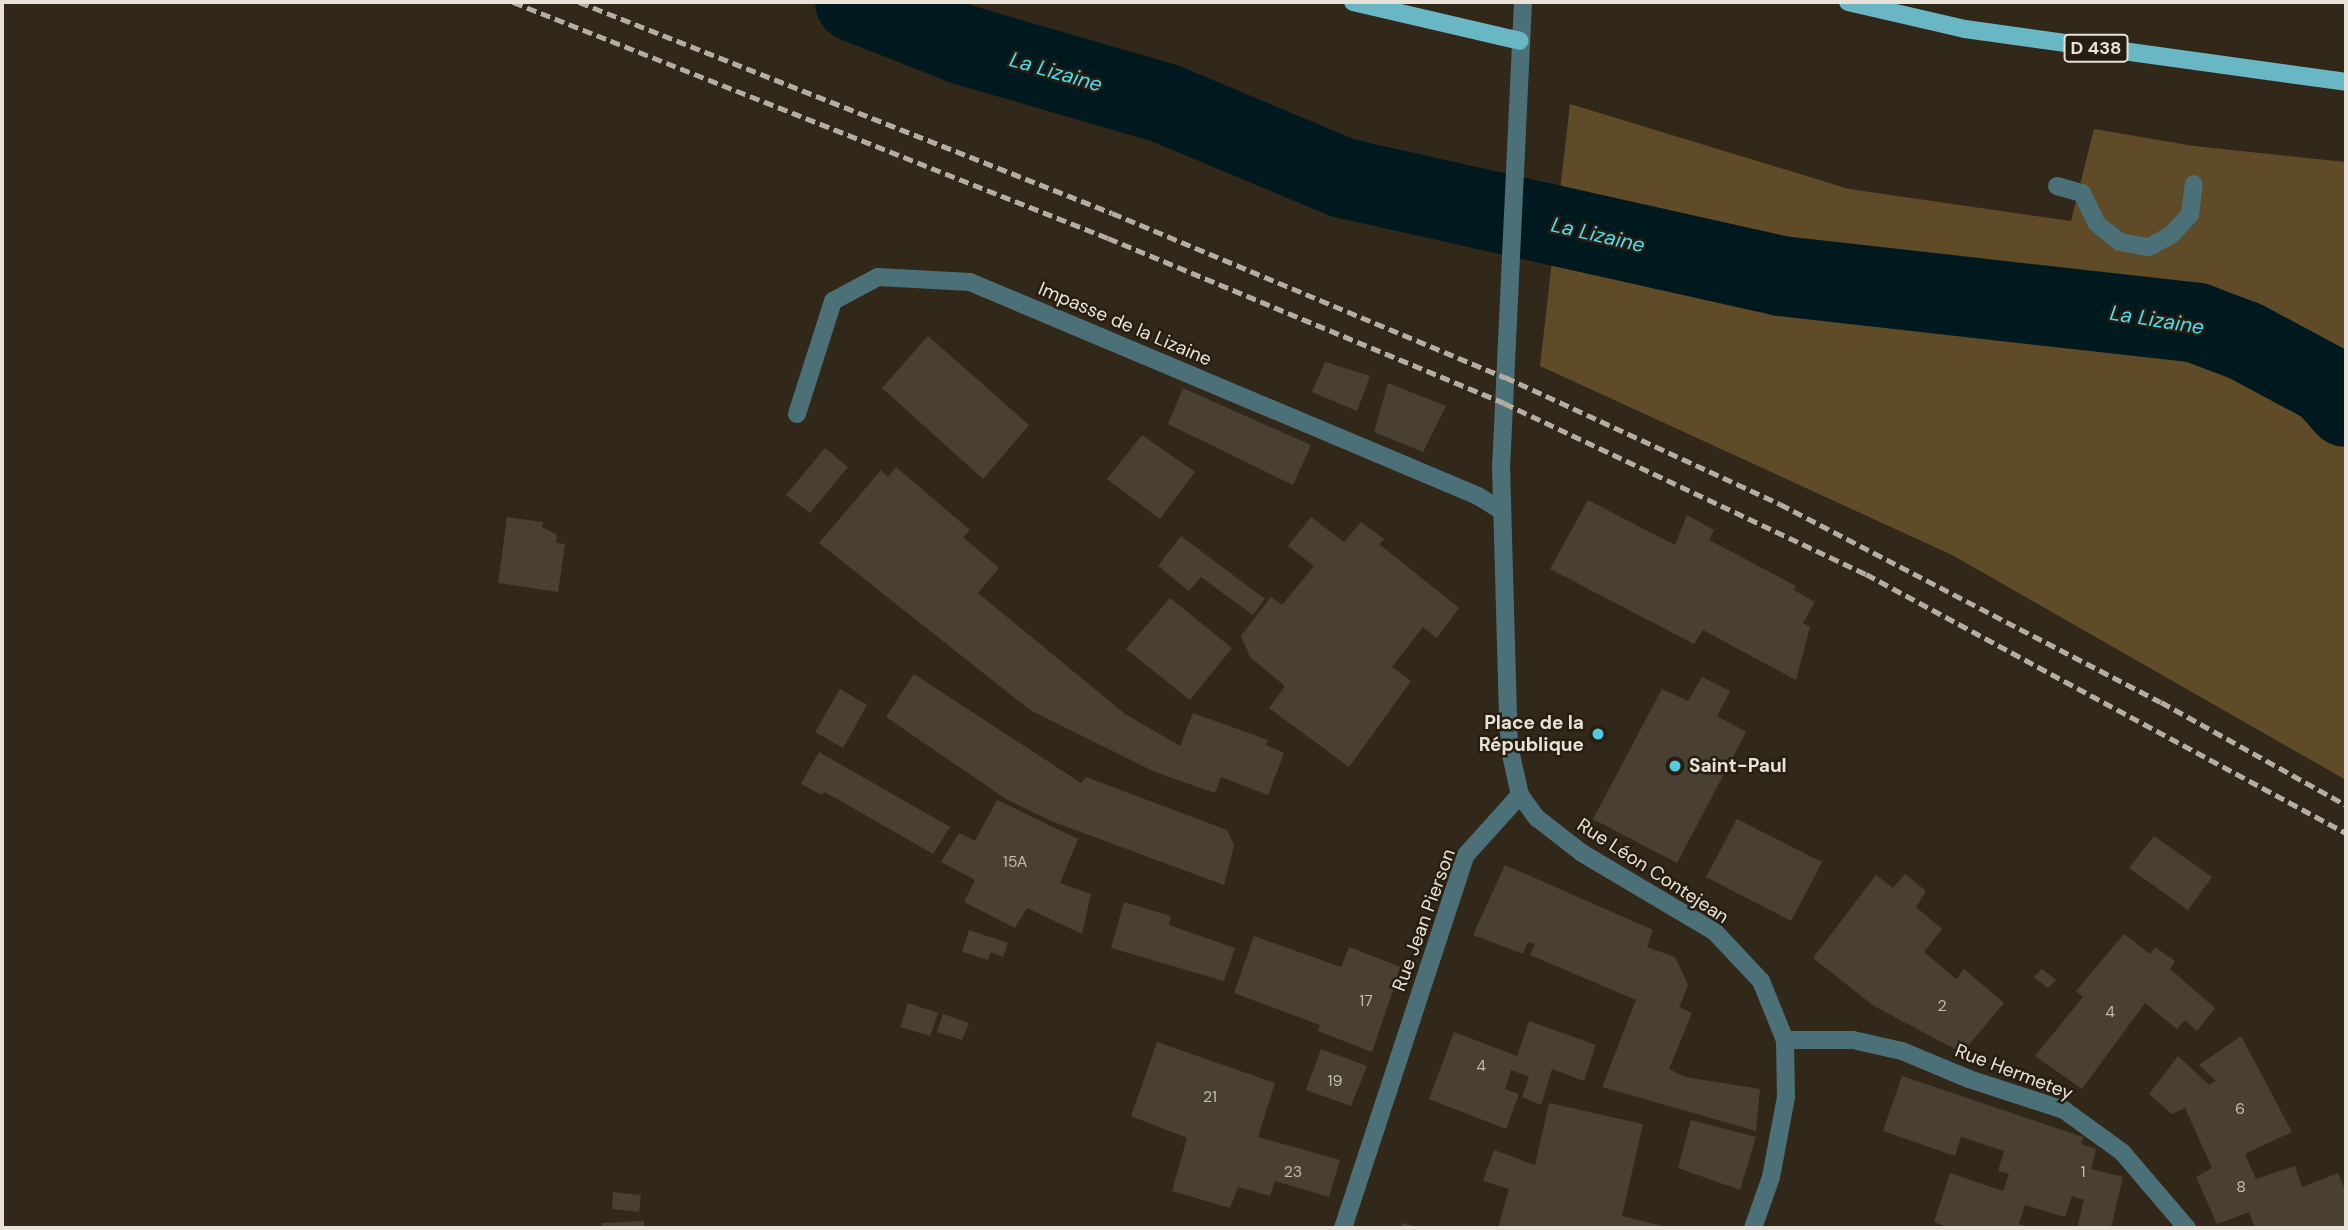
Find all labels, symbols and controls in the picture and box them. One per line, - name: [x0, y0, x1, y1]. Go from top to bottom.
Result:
- road number: D 438: [2063, 33, 2129, 62]
- water label: La Lizaine: [1007, 47, 1105, 97]
- water label: La Lizaine: [1549, 212, 1647, 258]
- street label: Impasse de la Lizaine: [1035, 277, 1215, 371]
- water label: La Lizaine: [2108, 300, 2206, 340]
- place label: Place de la République: [1479, 712, 1584, 756]
- marker: Place de la République: [1590, 726, 1606, 742]
- place label: Saint-Paul: [1689, 755, 1787, 777]
- marker: Saint-Paul: [1667, 758, 1683, 774]
- street label: Rue Léon Contejean: [1573, 813, 1733, 929]
- street label: Rue Jean Pierson: [1388, 846, 1460, 994]
- house number: 15A: [1003, 852, 1027, 872]
- house number: 17: [1359, 991, 1373, 1011]
- house number: 2: [1937, 996, 1947, 1016]
- house number: 4: [2105, 1002, 2115, 1022]
- street label: Rue Hermetey: [1952, 1039, 2076, 1105]
- house number: 4: [1476, 1056, 1486, 1076]
- house number: 19: [1327, 1071, 1343, 1091]
- house number: 21: [1203, 1087, 1217, 1107]
- house number: 6: [2235, 1099, 2245, 1119]
- house number: 23: [1284, 1162, 1302, 1182]
- house number: 1: [2081, 1162, 2085, 1182]
- house number: 8: [2236, 1177, 2246, 1197]

